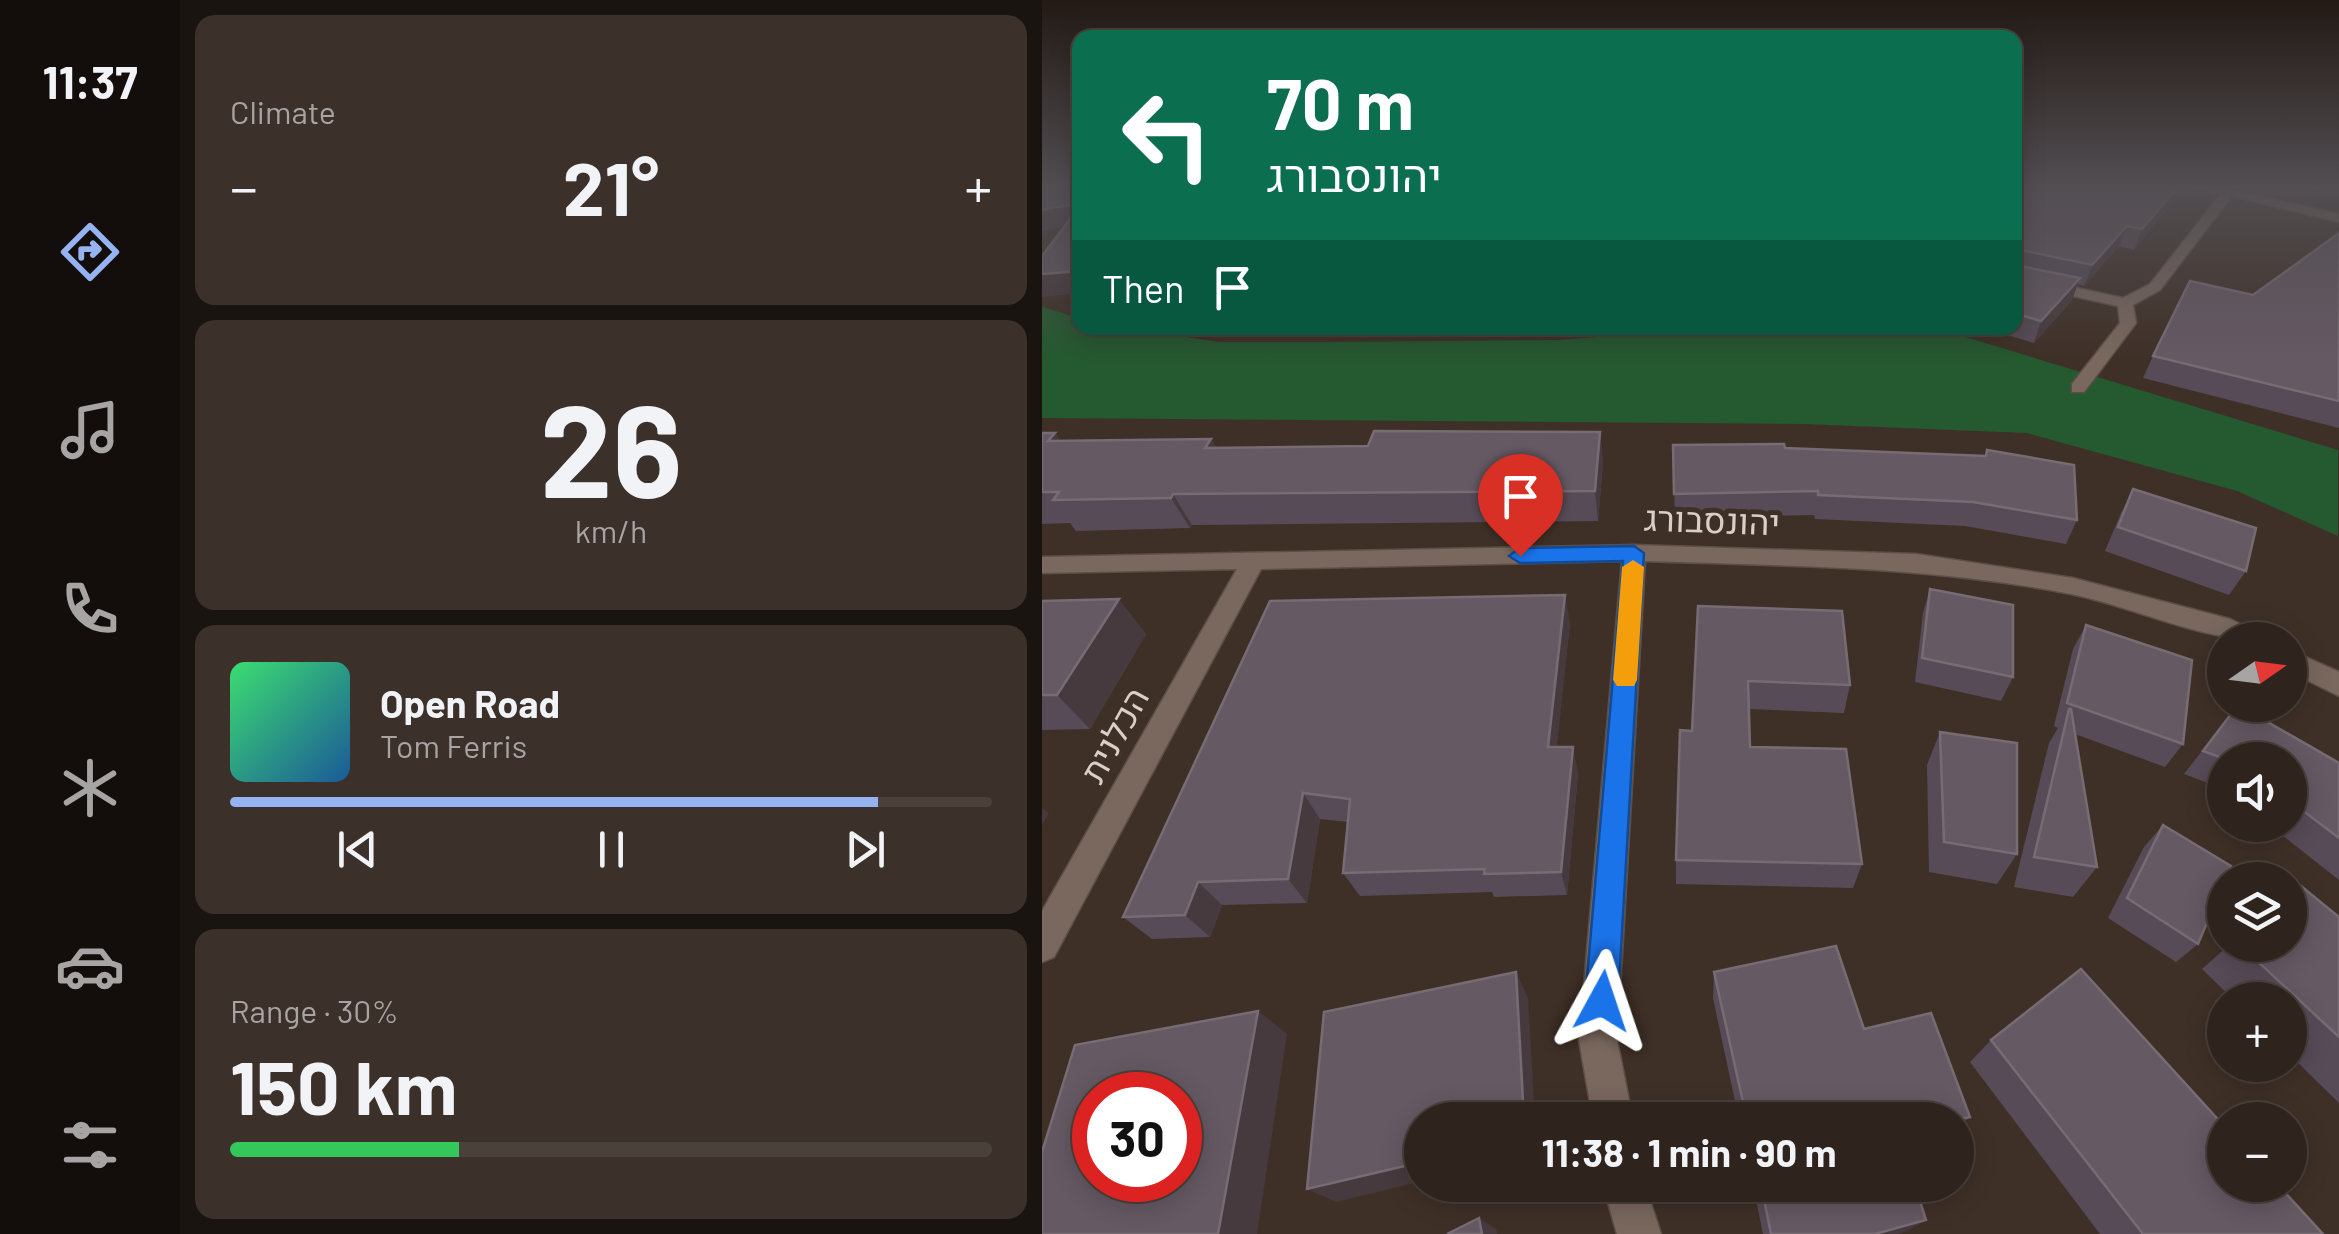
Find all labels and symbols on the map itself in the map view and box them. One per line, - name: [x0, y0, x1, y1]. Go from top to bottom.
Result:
- pin: [1478, 454, 1563, 557]
- street label: יהונסבורג: [1643, 496, 1781, 542]
- north arrow: [2207, 622, 2307, 722]
- street label: הכלנית: [1070, 679, 1156, 789]
- position arrow: [1550, 949, 1654, 1053]
- speed limit sign: 30: [1072, 1072, 1202, 1202]

